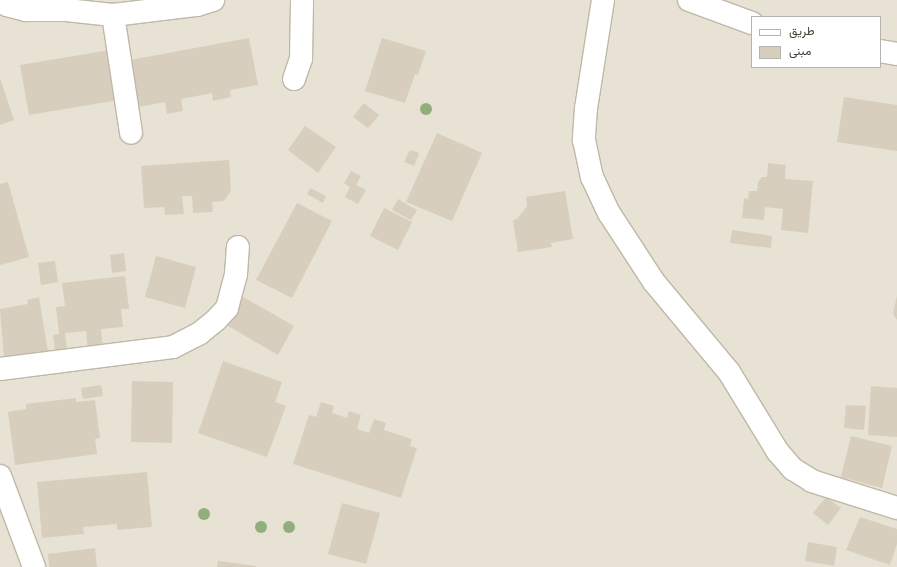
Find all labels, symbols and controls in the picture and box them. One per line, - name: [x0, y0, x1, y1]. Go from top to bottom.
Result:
- legend: [751, 16, 881, 68]
- text: طريق: [789, 24, 814, 38]
- text: مبنى: [789, 44, 811, 58]

